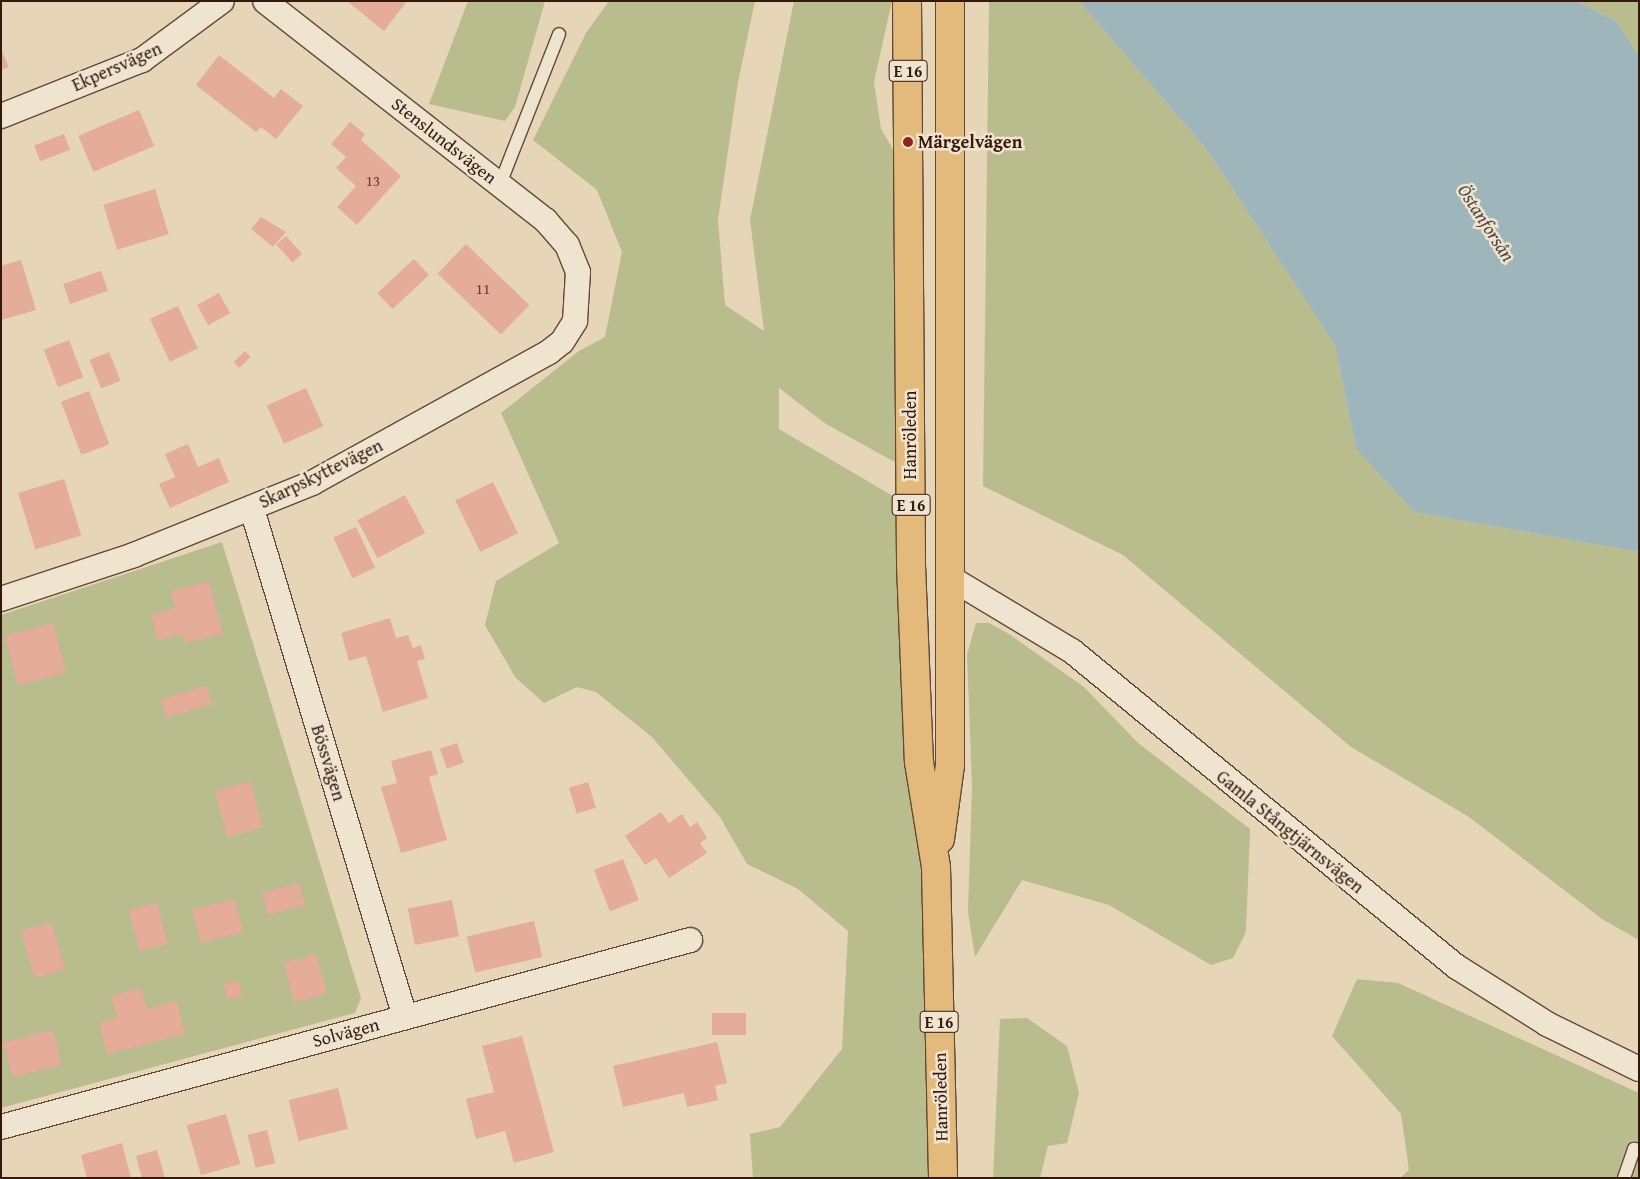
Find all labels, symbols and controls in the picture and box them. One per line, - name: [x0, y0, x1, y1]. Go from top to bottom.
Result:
- street label: Ekpersvägen: [69, 38, 165, 96]
- road number: E 16: [888, 58, 928, 84]
- street label: Stenslundsvägen: [387, 93, 501, 189]
- place label: Märgelvägen: [918, 131, 1022, 153]
- marker: Märgelvägen: [902, 136, 914, 148]
- house number: 13: [366, 172, 380, 190]
- water label: Östanforsån: [1453, 180, 1519, 266]
- house number: 11: [476, 280, 490, 298]
- street label: Hanröleden: [899, 391, 921, 479]
- street label: Skarpskyttevägen: [256, 435, 386, 513]
- road number: E 16: [891, 492, 931, 518]
- street label: Bössvägen: [306, 722, 350, 804]
- street label: Gamla Stångtjärnsvägen: [1212, 766, 1368, 898]
- road number: E 16: [919, 1009, 959, 1036]
- street label: Solvägen: [310, 1014, 382, 1052]
- street label: Hanröleden: [929, 1052, 953, 1142]

